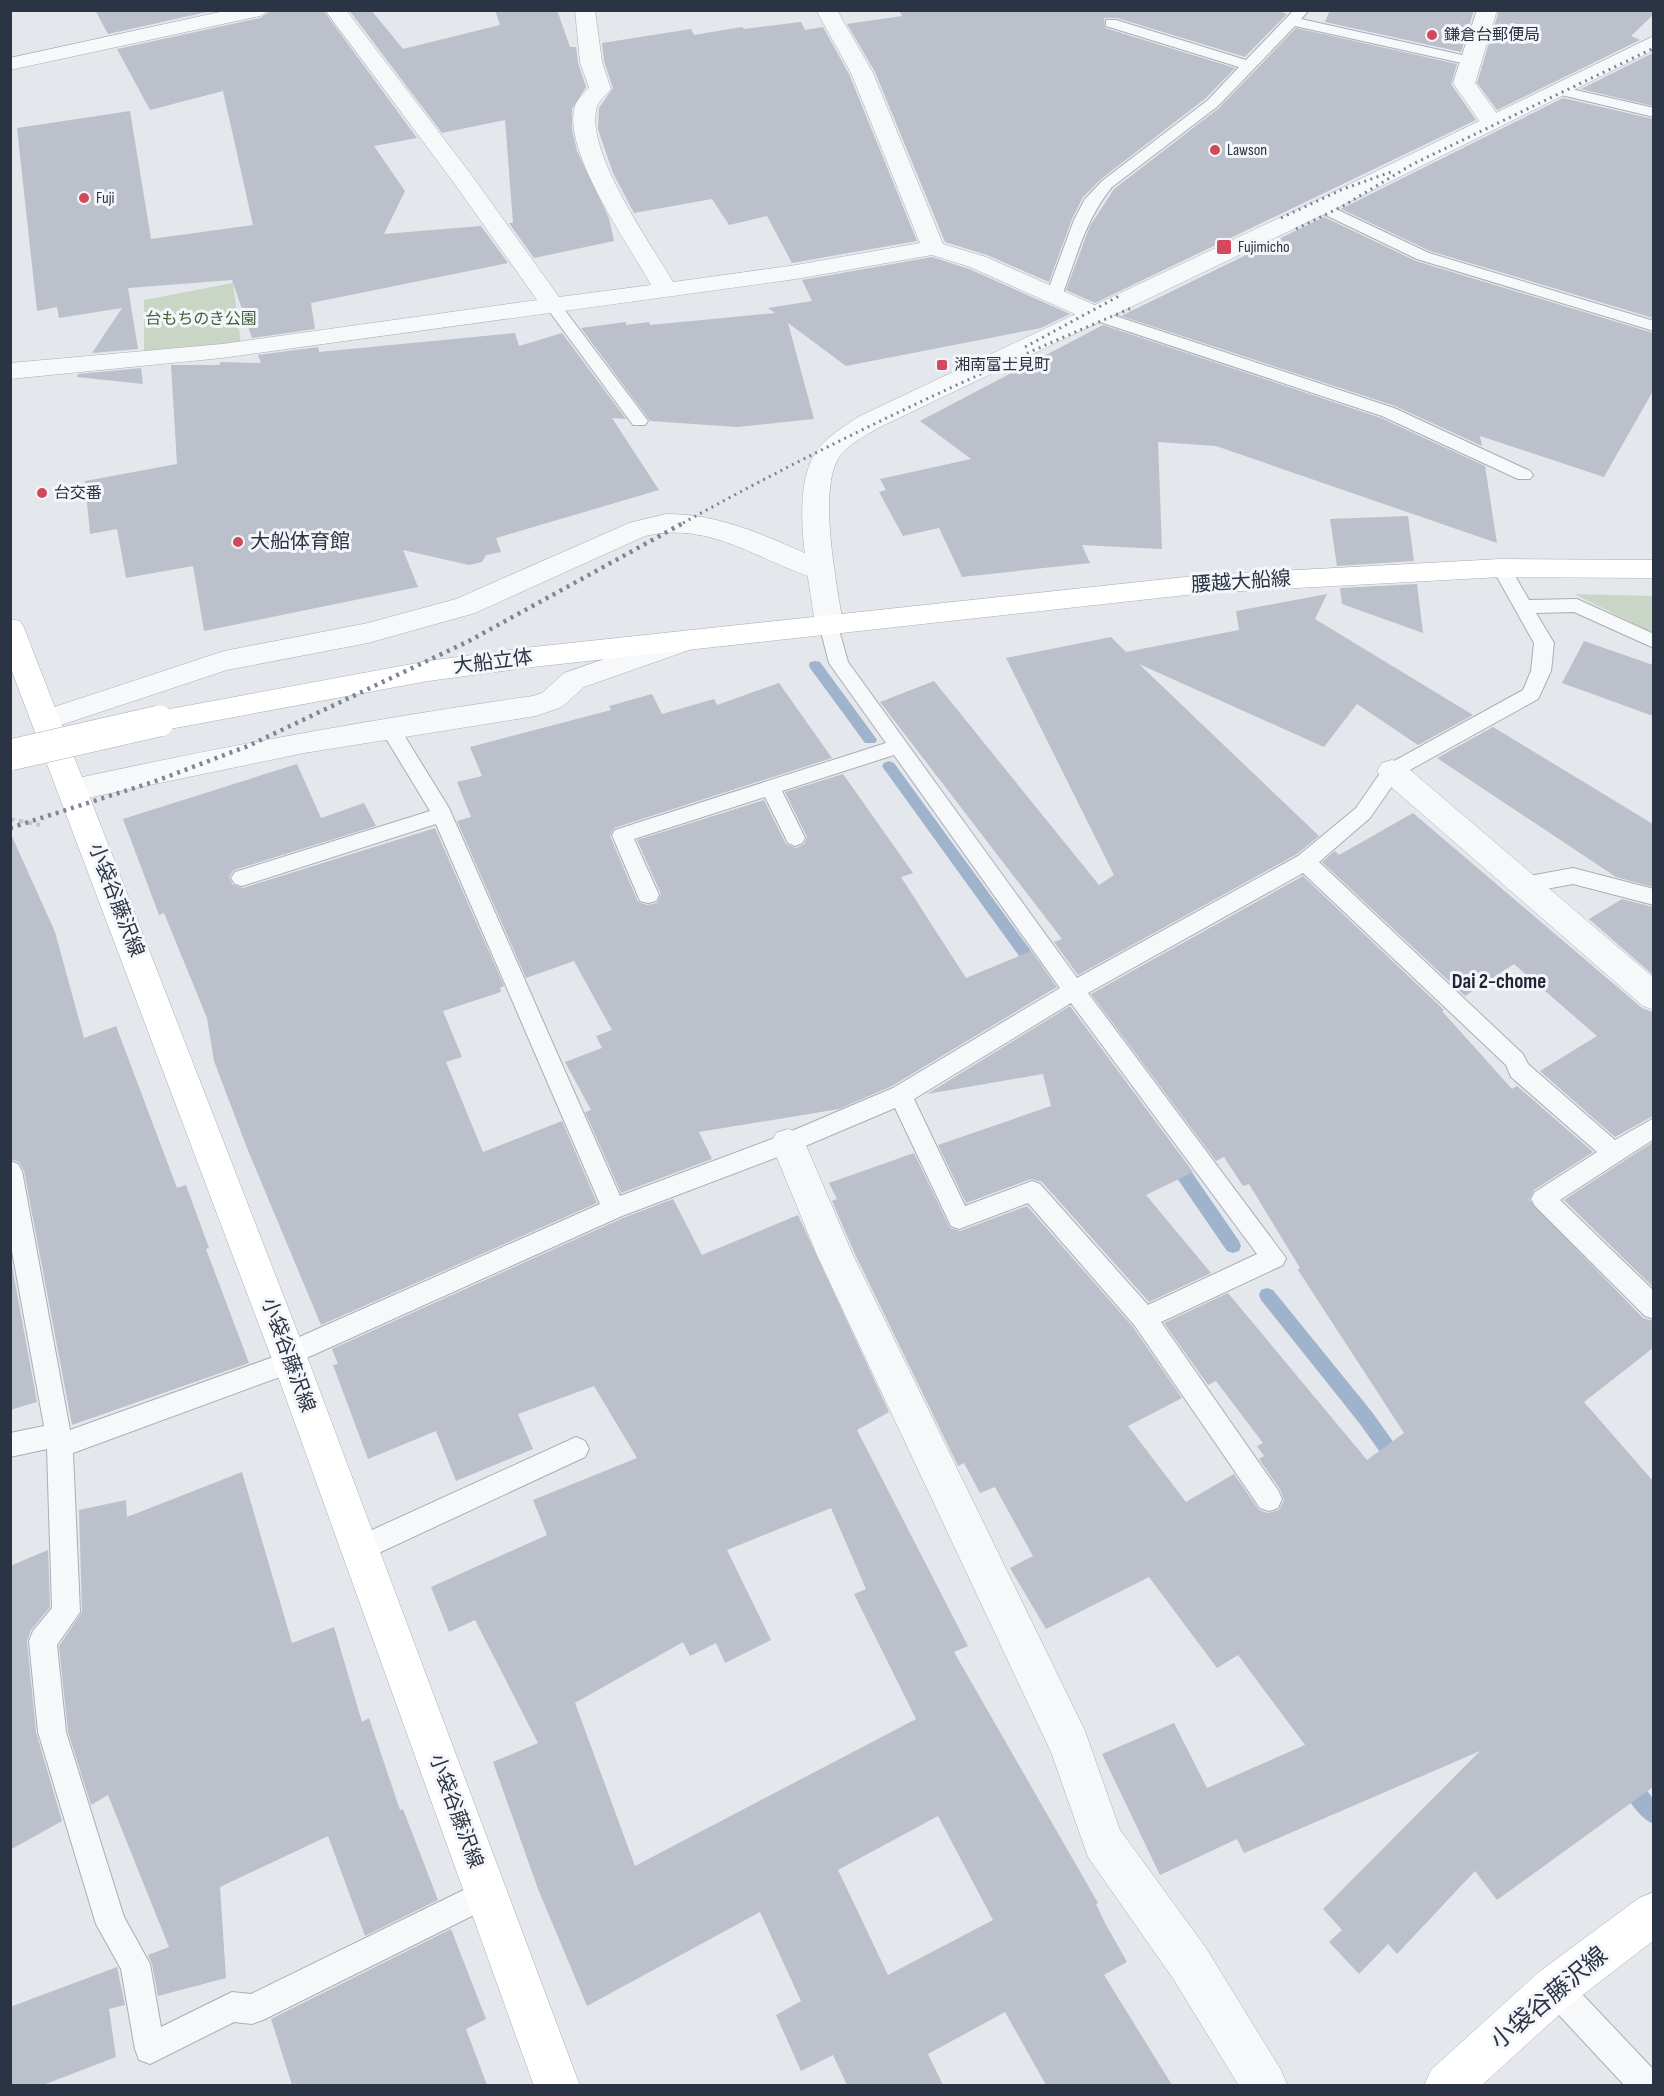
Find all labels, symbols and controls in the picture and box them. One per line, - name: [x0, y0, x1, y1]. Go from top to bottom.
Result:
- place label: 鎌倉台郵便局: [1444, 26, 1540, 45]
- marker: 鎌倉台郵便局: [1425, 28, 1439, 42]
- place label: Lawson: [1227, 141, 1267, 160]
- marker: Lawson: [1208, 143, 1222, 157]
- place label: Fuji: [96, 189, 115, 208]
- marker: Fuji: [77, 191, 91, 205]
- marker: Fujimicho: [1215, 238, 1233, 256]
- place label: Fujimicho: [1238, 238, 1290, 257]
- park label: 台もちのき公園: [145, 310, 257, 329]
- place label: 湘南富士見町: [954, 356, 1050, 375]
- marker: 湘南富士見町: [935, 358, 949, 372]
- place label: 台交番: [54, 484, 102, 503]
- marker: 台交番: [35, 486, 49, 500]
- place label: 大船体育館: [250, 530, 350, 554]
- marker: 大船体育館: [231, 535, 245, 549]
- street label: 腰越大船線: [1190, 567, 1292, 597]
- street label: 大船立体: [452, 645, 534, 679]
- street label: 小袋谷藤沢線: [83, 840, 149, 960]
- district label: Dai 2-chome: [1452, 969, 1546, 994]
- street label: 小袋谷藤沢線: [256, 1295, 320, 1415]
- street label: 小袋谷藤沢線: [424, 1751, 488, 1871]
- street label: 小袋谷藤沢線: [1485, 1941, 1613, 2055]

